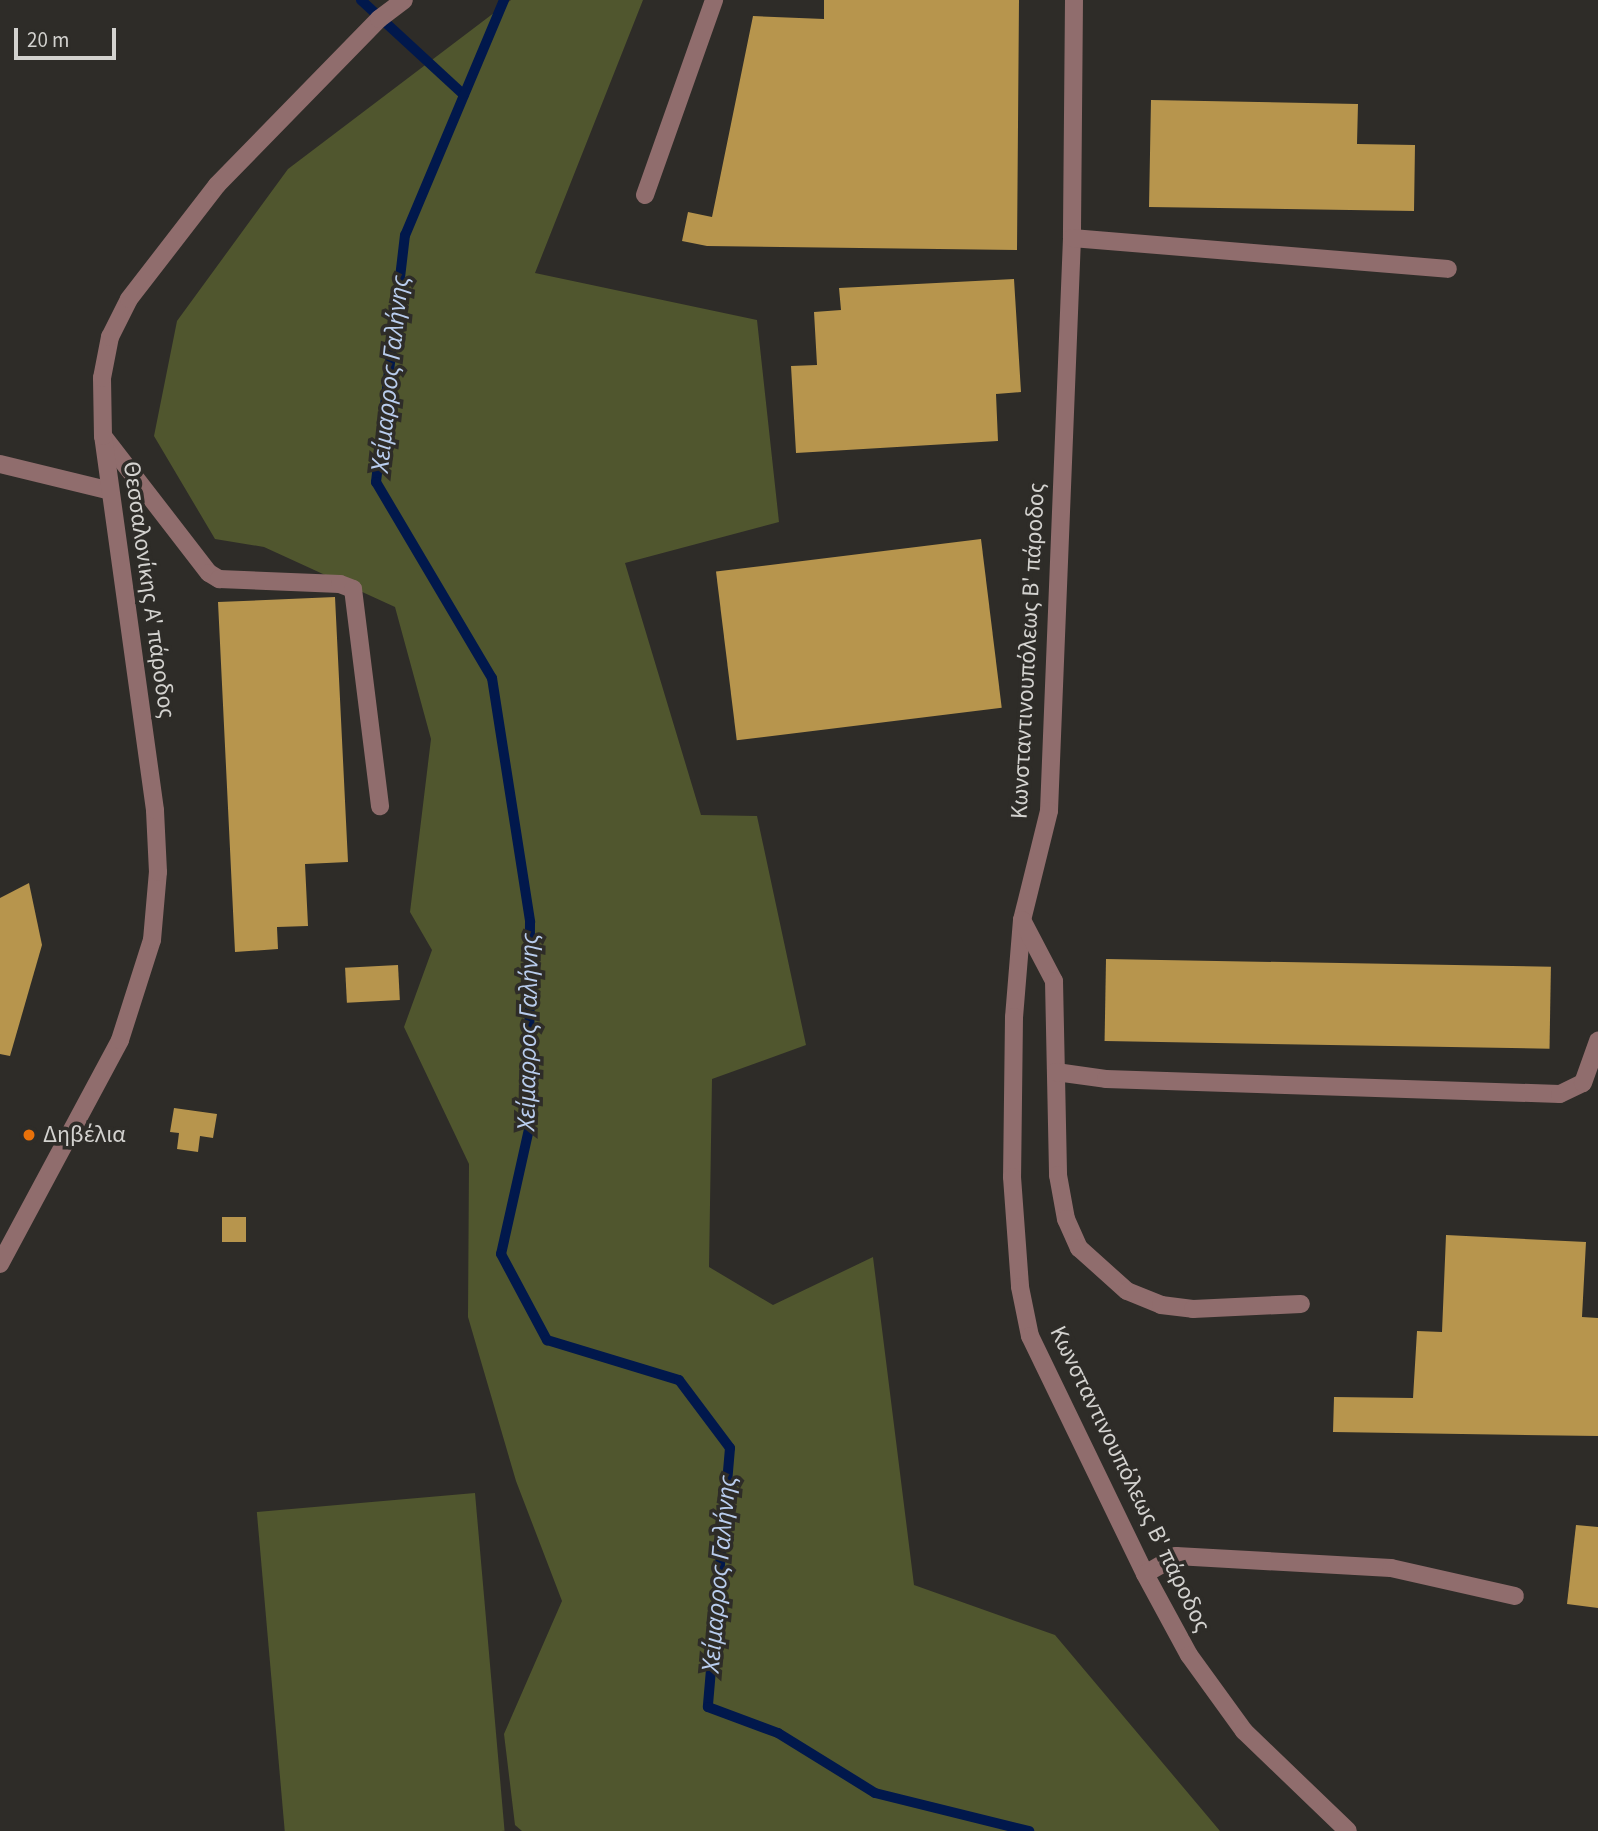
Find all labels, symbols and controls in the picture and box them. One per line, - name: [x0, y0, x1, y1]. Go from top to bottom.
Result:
- scale bar: [18, 14, 119, 58]
- text: 20 m: [27, 25, 69, 55]
- water label: Χείμαρρος Γαλήνης: [364, 274, 416, 474]
- street label: Θεσσαλονίκης Α' πάροδος: [117, 460, 181, 720]
- street label: Κωνσταντινουπόλεως Β' πάροδος: [1005, 482, 1051, 820]
- water label: Χείμαρρος Γαλήνης: [511, 933, 545, 1131]
- place label: Δηβέλια: [43, 1121, 126, 1149]
- marker: Δηβέλια: [21, 1127, 37, 1143]
- street label: Κωνσταντινουπόλεως Β' πάροδος: [1043, 1321, 1217, 1637]
- water label: Χείμαρρος Γαλήνης: [695, 1474, 743, 1674]

